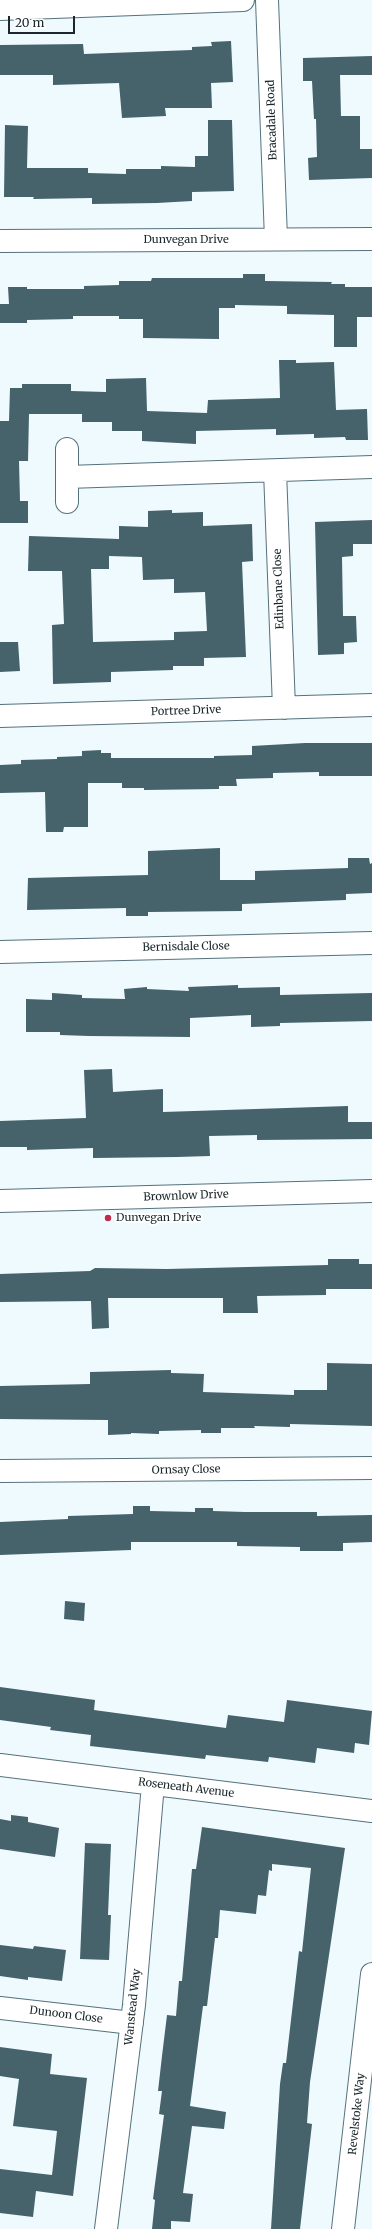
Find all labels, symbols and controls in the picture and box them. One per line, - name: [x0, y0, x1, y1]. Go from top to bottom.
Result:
- scale bar: [10, 8, 77, 34]
- text: 20 m: [15, 15, 44, 30]
- street label: Bracadale Road: [264, 79, 280, 161]
- street label: Dunvegan Drive: [143, 233, 229, 247]
- street label: Edinbane Close: [271, 548, 287, 630]
- street label: Portree Drive: [151, 703, 221, 719]
- street label: Bernisdale Close: [142, 940, 230, 954]
- street label: Brownlow Drive: [143, 1188, 229, 1204]
- place label: Dunvegan Drive: [116, 1211, 201, 1225]
- marker: Dunvegan Drive: [103, 1213, 113, 1223]
- street label: Ornsay Close: [152, 1463, 220, 1477]
- street label: Roseneath Avenue: [137, 1776, 235, 1800]
- street label: Wanstead Way: [122, 1968, 144, 2046]
- street label: Dunoon Close: [29, 2004, 103, 2026]
- street label: Revelstoke Way: [346, 2072, 368, 2156]

